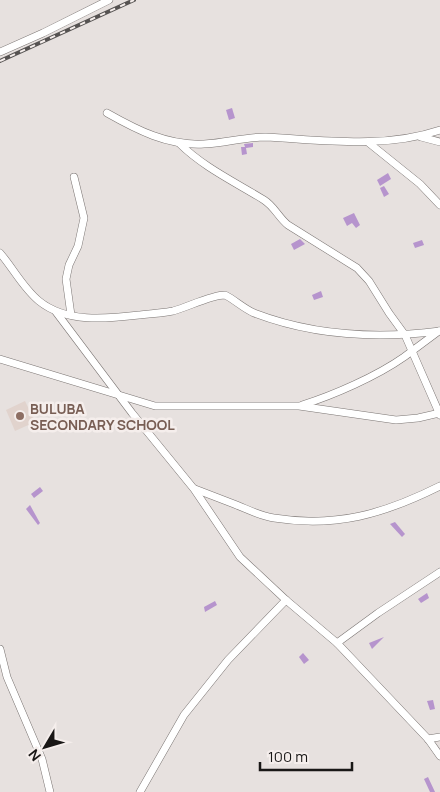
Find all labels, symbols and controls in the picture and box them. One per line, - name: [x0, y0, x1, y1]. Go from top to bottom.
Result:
- place label: BULUBA SECONDARY SCHOOL: [30, 399, 175, 434]
- marker: BULUBA SECONDARY SCHOOL: [14, 410, 26, 422]
- north arrow: [20, 722, 70, 772]
- scale bar: [260, 740, 352, 772]
- text: N: [24, 745, 45, 765]
- text: 100 m: [268, 746, 308, 767]

